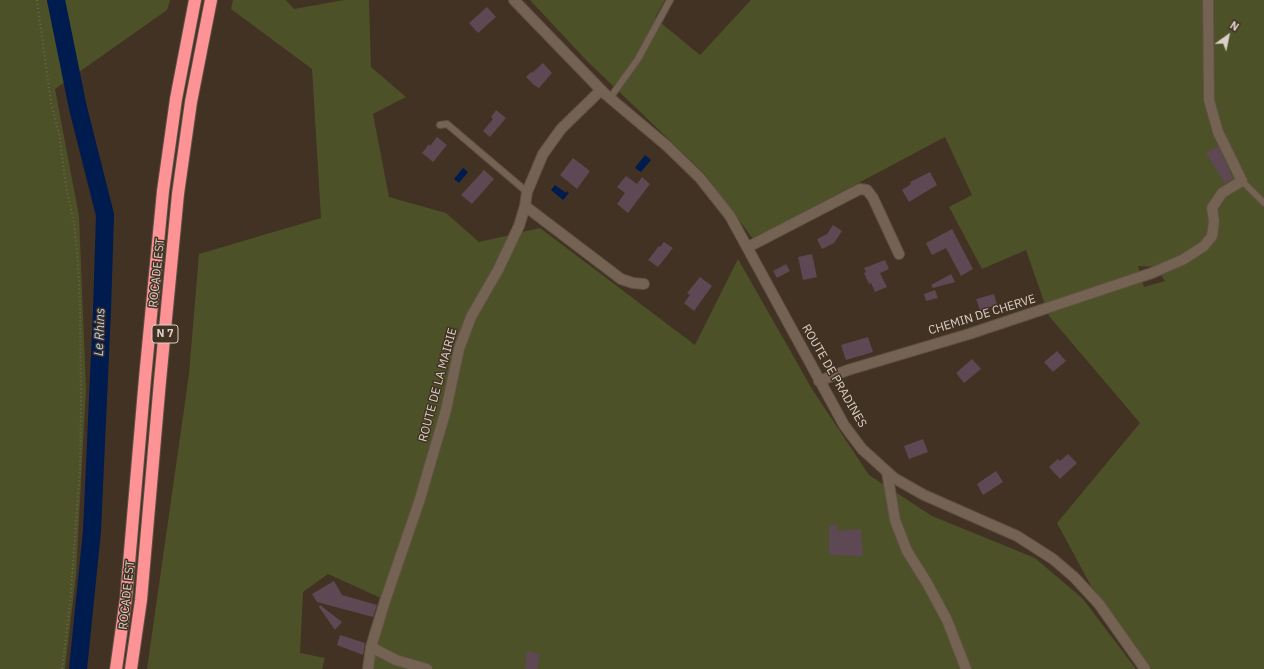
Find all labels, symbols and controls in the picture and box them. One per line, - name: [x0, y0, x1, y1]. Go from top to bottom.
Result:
- north arrow: [1208, 16, 1248, 56]
- text: N: [1227, 18, 1242, 34]
- street label: ROCADE EST: [146, 238, 168, 308]
- street label: CHEMIN DE CHERVE: [927, 292, 1037, 338]
- water label: Le Rhins: [91, 308, 109, 356]
- street label: ROUTE DE PRADINES: [799, 322, 869, 430]
- road number: N 7: [152, 325, 178, 343]
- street label: ROUTE DE LA MAIRIE: [416, 327, 460, 443]
- street label: ROCADE EST: [116, 560, 138, 630]

